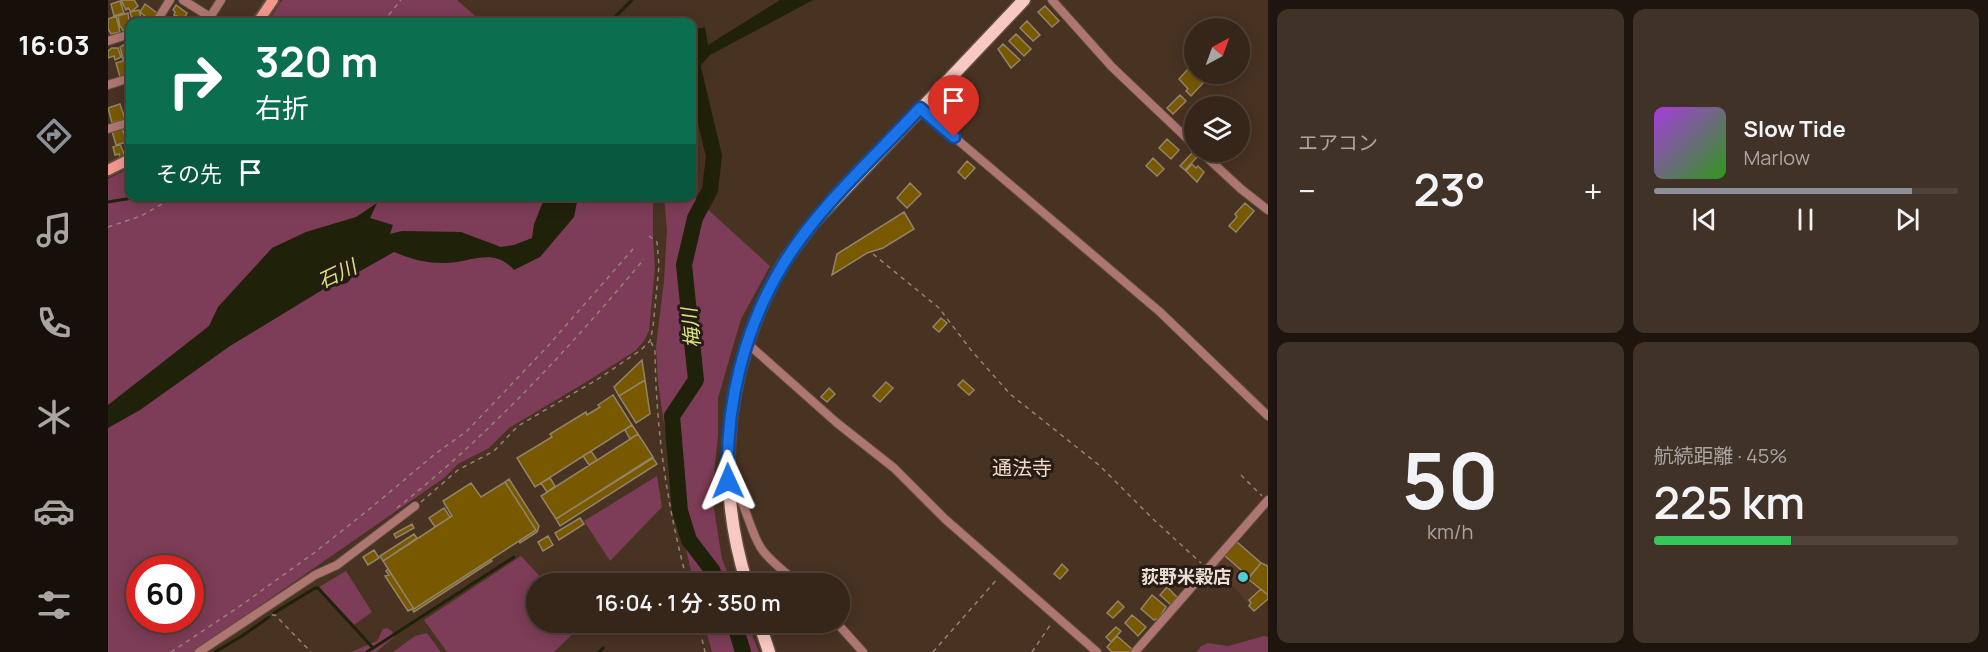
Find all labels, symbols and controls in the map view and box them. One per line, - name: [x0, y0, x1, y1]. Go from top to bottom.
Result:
- north arrow: [1184, 18, 1250, 84]
- map controls: [1184, 18, 1250, 162]
- text: 16:03: [18, 26, 90, 63]
- text: 320 m: [255, 32, 378, 90]
- icon: right: [156, 42, 234, 120]
- pin: [928, 75, 979, 137]
- icon: arrive: [937, 84, 970, 117]
- text: 右折: [255, 89, 309, 126]
- button: layers: [1184, 96, 1250, 162]
- text: Slow Tide: [1744, 114, 1846, 144]
- icon: directions: [33, 115, 75, 157]
- text: エアコン: [1298, 129, 1378, 156]
- text: Marlow: [1744, 144, 1810, 171]
- icon: arrive: [234, 156, 267, 189]
- text: 23°: [1413, 158, 1486, 220]
- text: その先: [156, 159, 222, 189]
- text: −: [1298, 168, 1316, 213]
- text: +: [1583, 168, 1602, 213]
- icon: previous: [1688, 203, 1721, 236]
- icon: pause: [1789, 203, 1822, 236]
- icon: next: [1891, 203, 1924, 236]
- icon: music: [33, 209, 75, 251]
- water label: 石川: [313, 252, 362, 294]
- icon: phone: [33, 302, 75, 344]
- water label: 梅川: [675, 305, 706, 349]
- icon: climate: [33, 396, 75, 438]
- text: 50: [1402, 426, 1499, 532]
- text: 航続距離 · 45%: [1654, 442, 1787, 469]
- position arrow: [696, 449, 760, 513]
- district label: 通法寺: [992, 454, 1052, 481]
- text: 225 km: [1654, 471, 1805, 533]
- icon: car: [33, 490, 75, 532]
- text: km/h: [1427, 518, 1474, 545]
- speed limit sign: 60: [126, 555, 204, 633]
- place label: 荻野米穀店: [1141, 564, 1231, 588]
- marker: 荻野米穀店: [1236, 570, 1250, 584]
- icon: filters: [33, 584, 75, 626]
- text: 16:04 · 1 分 · 350 m: [595, 588, 781, 618]

